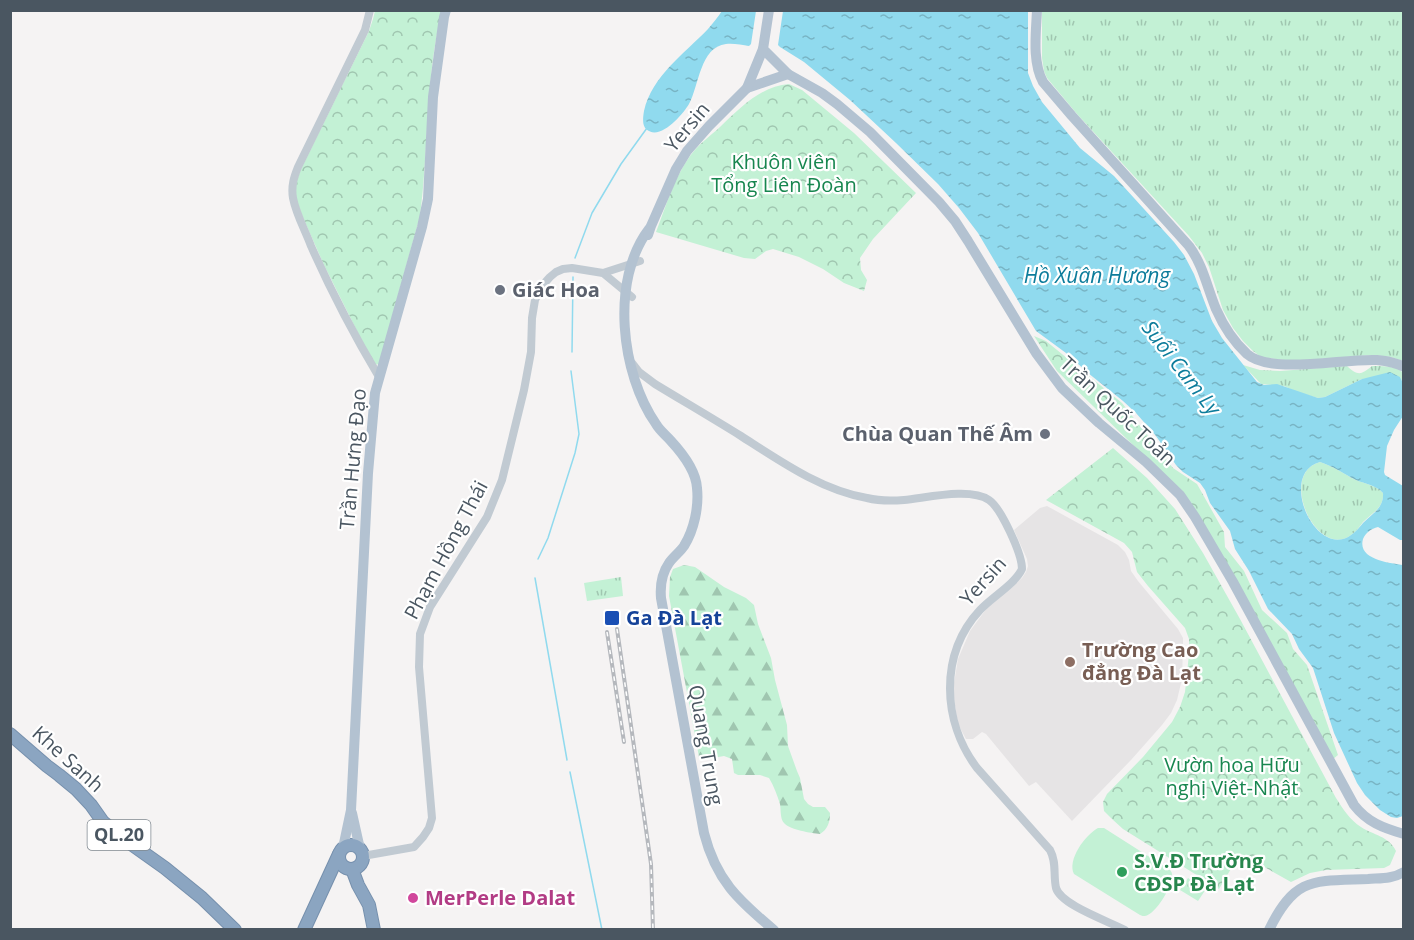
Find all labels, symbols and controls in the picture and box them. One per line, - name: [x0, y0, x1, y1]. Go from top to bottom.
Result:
- street label: Yersin: [658, 96, 715, 157]
- park label: Khuôn viên Tổng Liên Đoàn: [711, 148, 857, 198]
- water label: Hồ Xuân Hương: [1024, 261, 1171, 289]
- place label: Giác Hoa: [512, 276, 600, 303]
- marker: Giác Hoa: [493, 283, 507, 297]
- water label: Suối Cam Ly: [1136, 314, 1228, 422]
- street label: Trần Quốc Toản: [1055, 350, 1182, 471]
- street label: Trần Hưng Đạo: [333, 387, 372, 531]
- place label: Chùa Quan Thế Âm: [842, 420, 1033, 447]
- marker: Chùa Quan Thế Âm: [1038, 427, 1052, 441]
- street label: Phạm Hồng Thái: [398, 476, 494, 624]
- street label: Yersin: [953, 550, 1012, 611]
- place label: Ga Đà Lạt: [626, 604, 722, 631]
- marker: Ga Đà Lạt: [603, 609, 621, 627]
- place label: Trường Cao đẳng Đà Lạt: [1082, 636, 1201, 686]
- marker: Trường Cao đẳng Đà Lạt: [1063, 655, 1077, 669]
- street label: Quang Trung: [683, 683, 730, 807]
- street label: Khe Sanh: [27, 719, 110, 798]
- park label: Vườn hoa Hữu nghị Việt-Nhật: [1164, 751, 1300, 801]
- road number: QL.20: [88, 820, 150, 850]
- place label: S.V.Đ Trường CĐSP Đà Lạt: [1134, 847, 1264, 897]
- marker: S.V.Đ Trường CĐSP Đà Lạt: [1115, 865, 1129, 879]
- place label: MerPerle Dalat: [425, 884, 575, 911]
- marker: MerPerle Dalat: [406, 891, 420, 905]

